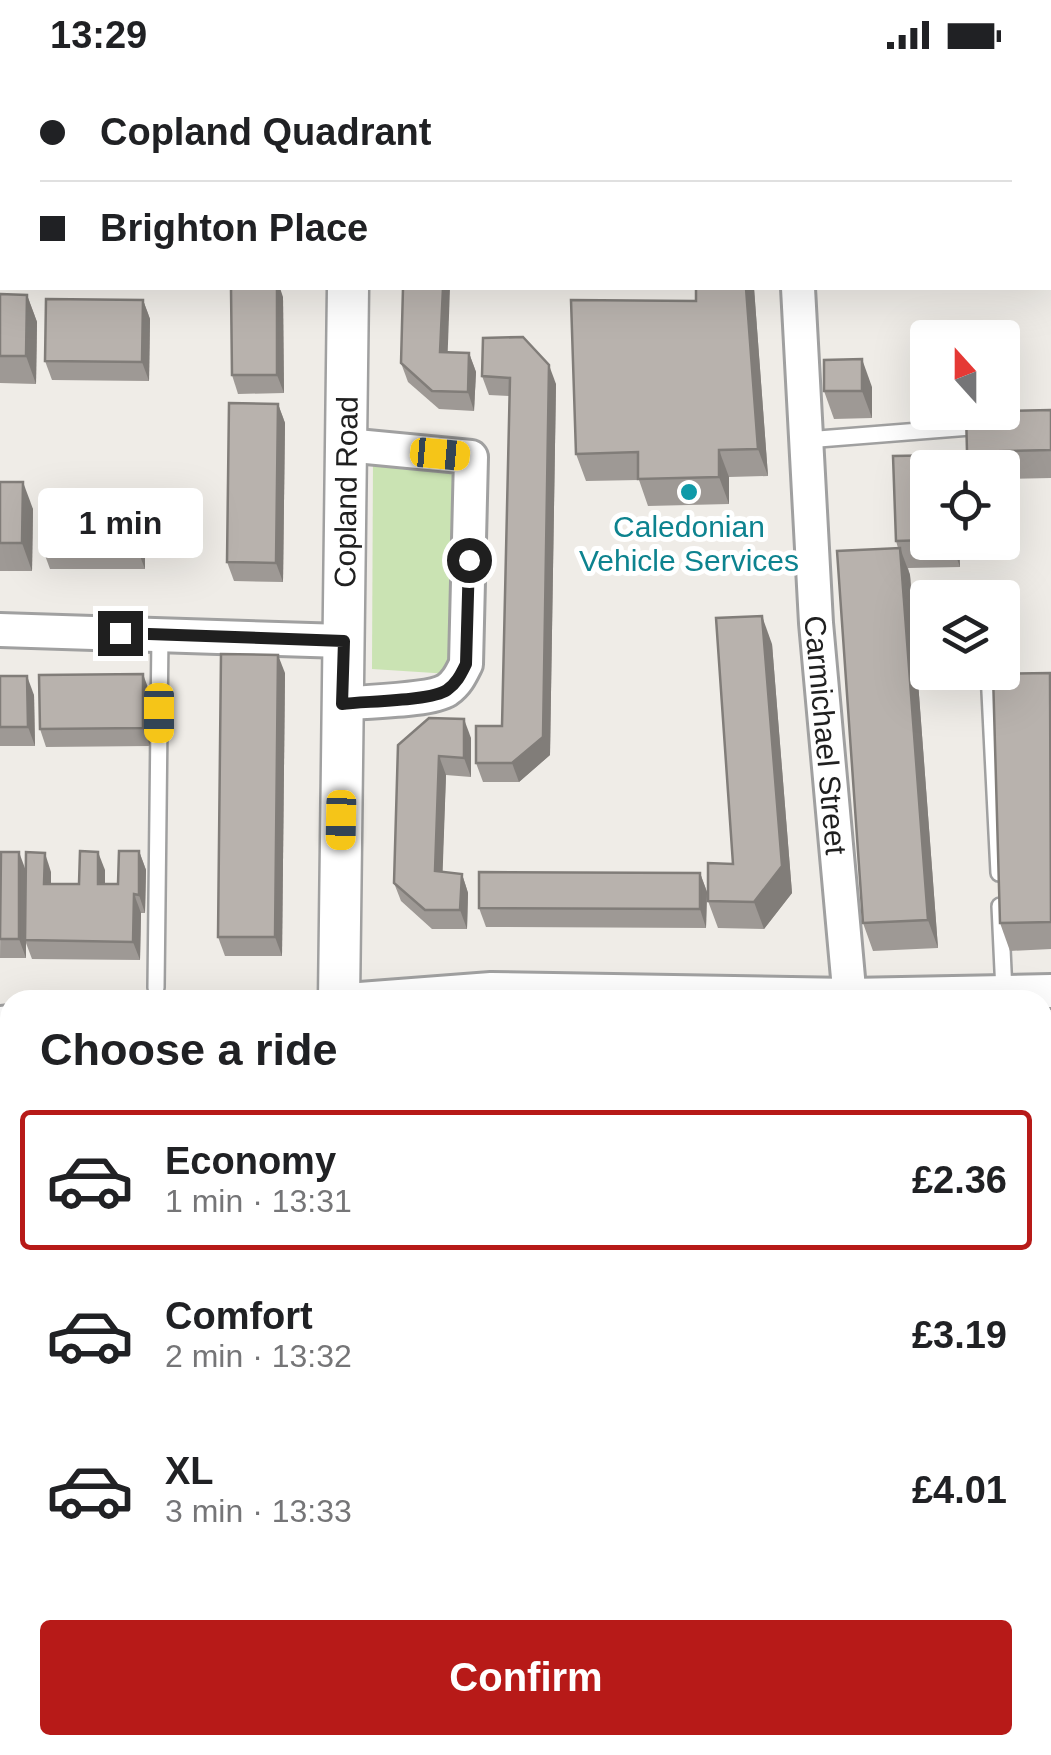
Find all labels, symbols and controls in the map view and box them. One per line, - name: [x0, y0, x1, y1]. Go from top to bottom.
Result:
- text: 13:29: [50, 14, 147, 56]
- text: Copland Quadrant: [100, 111, 431, 153]
- text: Brighton Place: [100, 207, 368, 249]
- north arrow: [910, 320, 1020, 430]
- map controls: [910, 320, 1020, 690]
- street label: Copland Road: [328, 396, 363, 588]
- car: [409, 436, 471, 472]
- button: locate: [910, 450, 1020, 560]
- marker: Caledonian Vehicle Services: [678, 481, 700, 503]
- callout: 1 min: [38, 488, 202, 558]
- text: 1 min: [79, 505, 162, 541]
- place label: Caledonian Vehicle Services: [579, 510, 799, 577]
- route start: [447, 538, 492, 583]
- button: layers: [910, 580, 1020, 690]
- route end: [98, 611, 143, 656]
- street label: Carmichael Street: [799, 614, 853, 857]
- car: [144, 683, 174, 743]
- car: [325, 790, 357, 850]
- text: Choose a ride: [40, 1024, 338, 1075]
- icon: car: [45, 1135, 135, 1225]
- text: Economy: [165, 1140, 336, 1182]
- text: £2.36: [912, 1159, 1007, 1201]
- text: 1 min · 13:31: [165, 1183, 352, 1219]
- icon: car: [45, 1290, 135, 1380]
- text: Comfort: [165, 1295, 313, 1337]
- text: £3.19: [912, 1314, 1007, 1356]
- text: 2 min · 13:32: [165, 1338, 352, 1374]
- icon: car: [45, 1445, 135, 1535]
- text: XL: [165, 1450, 214, 1492]
- text: £4.01: [912, 1469, 1007, 1511]
- text: 3 min · 13:33: [165, 1493, 352, 1529]
- button: Confirm: [40, 1620, 1012, 1735]

